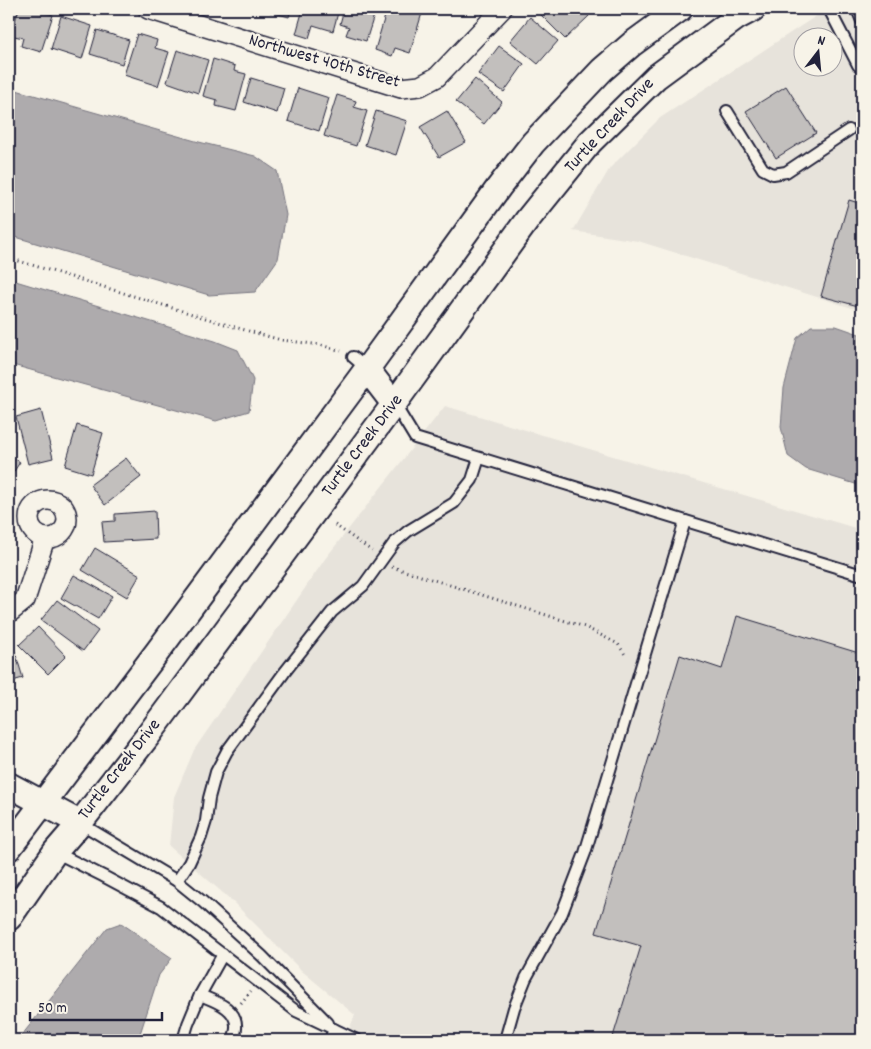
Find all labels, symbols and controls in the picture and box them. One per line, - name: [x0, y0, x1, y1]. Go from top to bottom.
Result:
- street label: Northwest 40th Street: [245, 28, 403, 96]
- north arrow: [794, 28, 844, 78]
- text: N: [815, 31, 827, 52]
- street label: Turtle Creek Drive: [559, 73, 661, 179]
- street label: Turtle Creek Drive: [316, 390, 410, 502]
- street label: Turtle Creek Drive: [73, 714, 168, 826]
- scale bar: [30, 989, 162, 1021]
- text: 50 m: [38, 998, 67, 1020]

